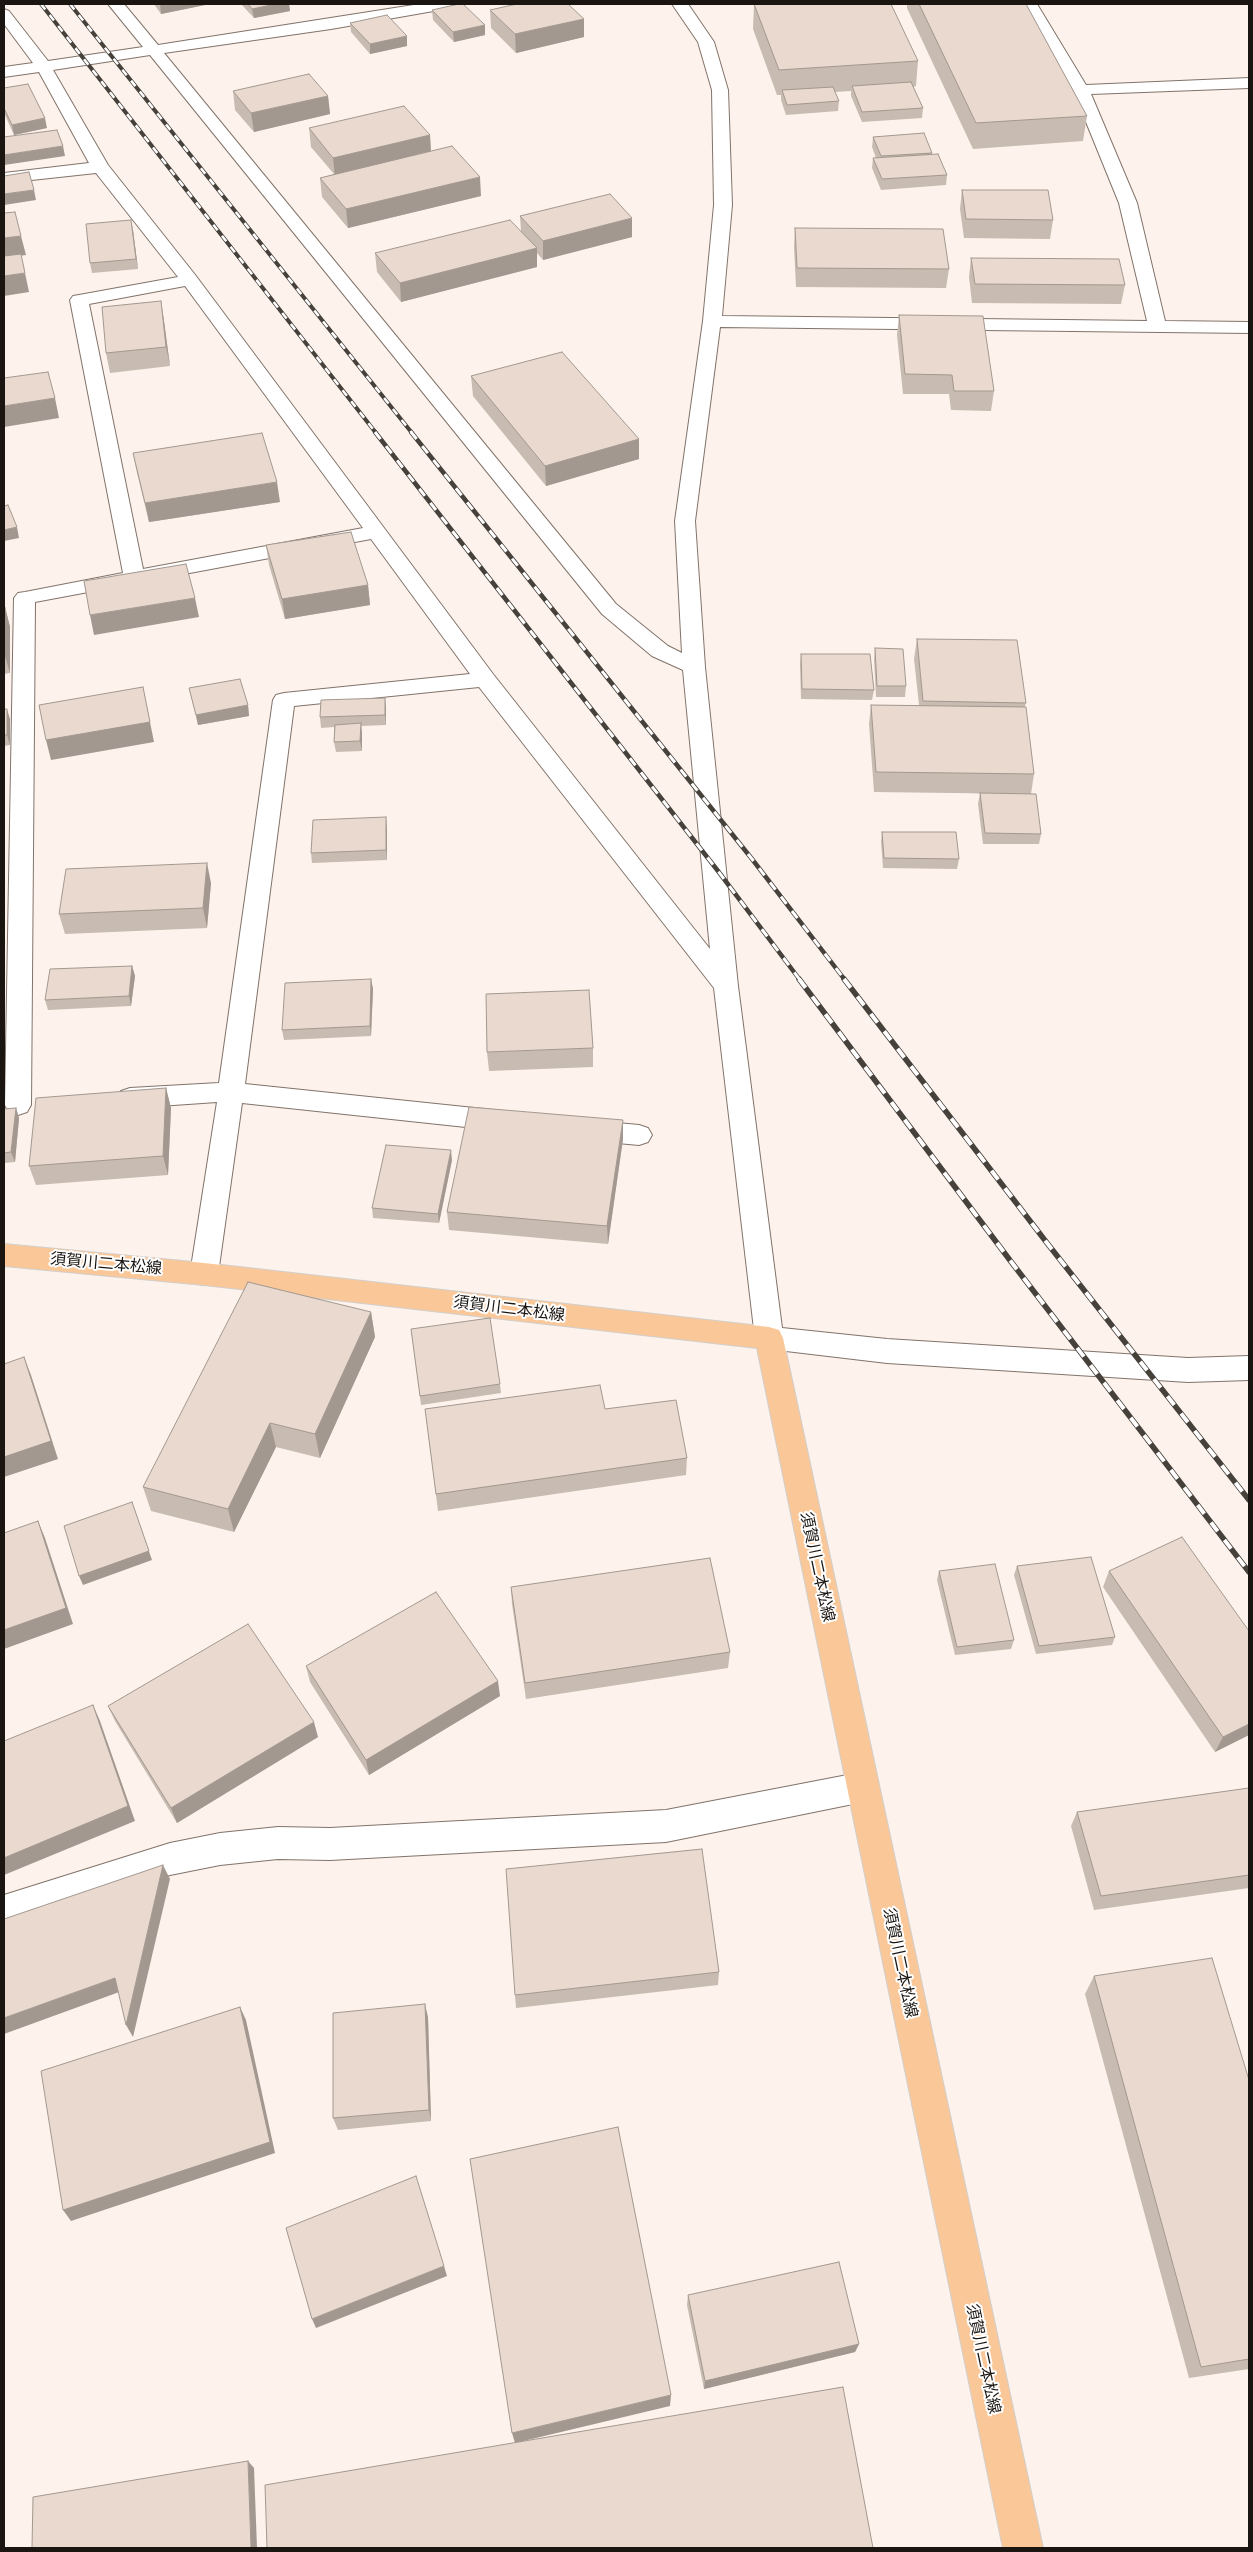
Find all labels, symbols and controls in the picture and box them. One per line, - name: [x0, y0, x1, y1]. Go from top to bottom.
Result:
- street label: 須賀川二本松線: [49, 1250, 163, 1278]
- street label: 須賀川二本松線: [452, 1293, 566, 1325]
- street label: 須賀川二本松線: [796, 1510, 838, 1624]
- street label: 須賀川二本松線: [879, 1906, 921, 2020]
- street label: 須賀川二本松線: [962, 2302, 1004, 2416]

